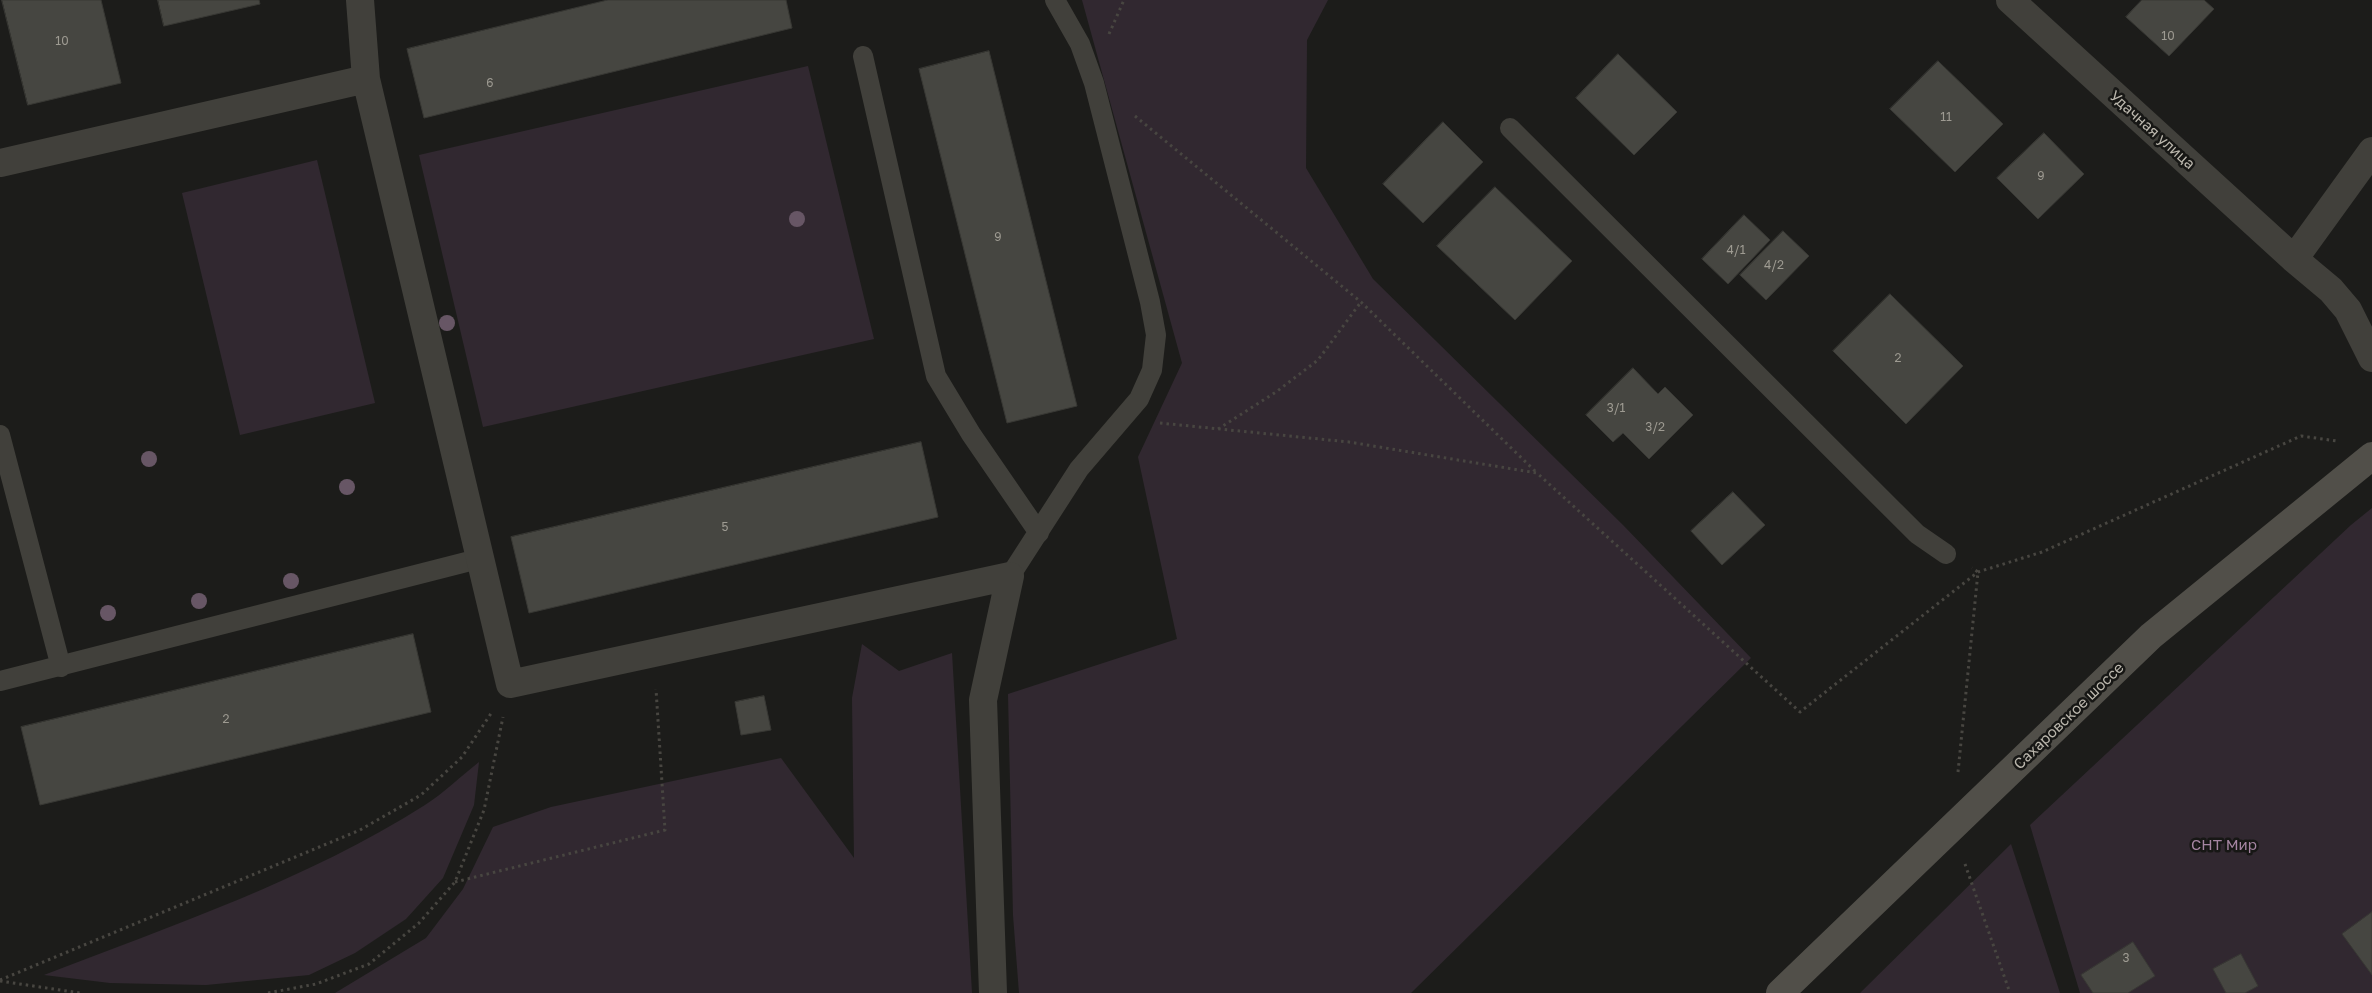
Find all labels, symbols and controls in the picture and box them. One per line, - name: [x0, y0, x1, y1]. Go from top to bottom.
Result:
- house number: 10: [2161, 29, 2175, 43]
- house number: 10: [55, 34, 69, 48]
- house number: 6: [486, 76, 494, 90]
- street label: Удачная улица: [2106, 87, 2198, 173]
- house number: 11: [1940, 110, 1952, 124]
- house number: 9: [2037, 169, 2045, 183]
- house number: 9: [994, 230, 1002, 244]
- house number: 4/1: [1727, 243, 1745, 257]
- house number: 4/2: [1764, 258, 1784, 272]
- house number: 2: [1895, 351, 1901, 365]
- house number: 3/1: [1607, 401, 1625, 415]
- house number: 3/2: [1645, 420, 1665, 434]
- house number: 5: [722, 520, 728, 534]
- street label: Сахаровское шоссе: [2010, 659, 2128, 773]
- house number: 2: [223, 712, 229, 726]
- park label: СНТ Мир: [2191, 836, 2257, 854]
- house number: 3: [2122, 951, 2130, 965]

